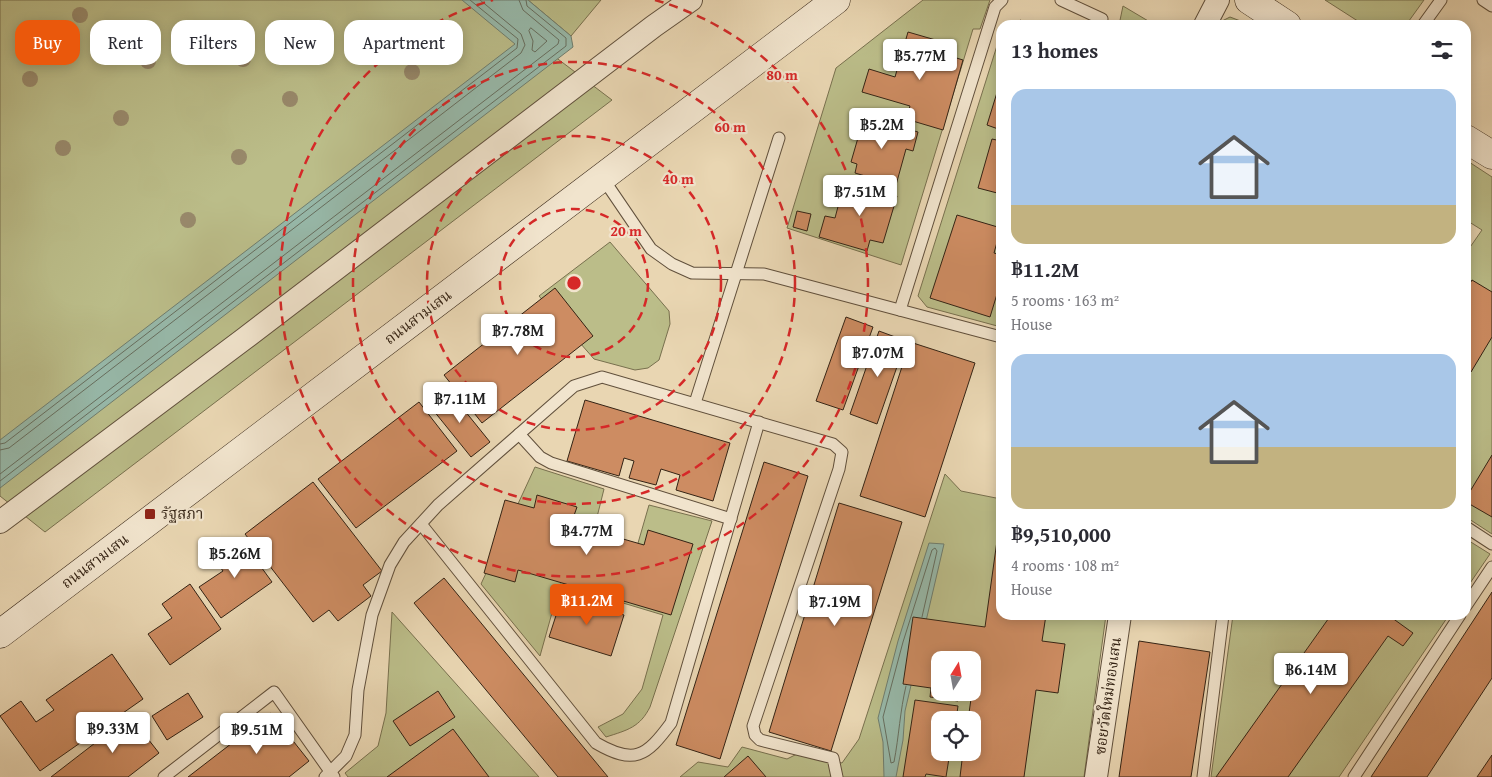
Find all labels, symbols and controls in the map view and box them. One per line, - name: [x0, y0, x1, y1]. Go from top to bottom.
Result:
- chip: Buy: [15, 20, 80, 65]
- chip: Rent: [90, 20, 161, 65]
- chip: Filters: [171, 20, 255, 65]
- chip: New: [265, 20, 334, 65]
- chip: Apartment: [344, 20, 463, 65]
- text: 13 homes: [1011, 35, 1098, 66]
- icon: filters: [1428, 36, 1456, 64]
- pin: ฿5.77M: [879, 38, 961, 81]
- text: ฿5.77M: [894, 43, 946, 67]
- text: 80 m: [766, 64, 798, 85]
- pin: ฿5.2M: [847, 108, 917, 150]
- text: ฿5.2M: [860, 112, 904, 136]
- text: 60 m: [714, 116, 746, 137]
- icon: home: [1189, 122, 1279, 212]
- text: 40 m: [662, 168, 694, 189]
- pin: ฿7.51M: [819, 174, 901, 217]
- text: ฿7.51M: [834, 179, 886, 203]
- text: 20 m: [610, 220, 642, 241]
- text: ฿11.2M: [1011, 254, 1079, 285]
- centre of rings: [565, 274, 583, 292]
- street label: ถนนสามเสน: [380, 284, 456, 349]
- text: 5 rooms · 163 m²: [1011, 288, 1119, 312]
- text: House: [1011, 312, 1052, 336]
- pin: ฿7.78M: [477, 314, 559, 356]
- text: ฿7.78M: [492, 318, 544, 342]
- pin: ฿7.07M: [837, 336, 919, 378]
- text: ฿7.07M: [852, 340, 904, 364]
- pin: ฿7.11M: [419, 382, 501, 424]
- text: ฿7.11M: [434, 386, 486, 410]
- icon: home: [1189, 387, 1279, 477]
- place label: รัฐสภา: [161, 503, 203, 524]
- marker: รัฐสภา: [143, 507, 157, 521]
- pin: ฿4.77M: [546, 514, 628, 556]
- text: ฿4.77M: [561, 518, 613, 542]
- text: ฿9,510,000: [1011, 519, 1111, 550]
- street label: ถนนสามเสน: [57, 528, 133, 593]
- pin: ฿5.26M: [194, 536, 276, 579]
- text: ฿5.26M: [209, 541, 261, 565]
- text: 4 rooms · 108 m²: [1011, 553, 1119, 577]
- text: House: [1011, 577, 1052, 601]
- pin: ฿11.2M: [546, 584, 628, 626]
- pin: ฿7.19M: [794, 584, 876, 627]
- text: ฿11.2M: [561, 588, 613, 612]
- text: ฿7.19M: [809, 589, 861, 613]
- street label: ซอยวัดใหม่ทองเสน: [1089, 635, 1126, 756]
- north arrow: [931, 651, 981, 701]
- map controls: [931, 651, 981, 761]
- pin: ฿6.14M: [1270, 652, 1352, 695]
- text: ฿6.14M: [1285, 657, 1337, 681]
- button: locate: [931, 711, 981, 761]
- pin: ฿9.33M: [72, 712, 154, 754]
- pin: ฿9.51M: [216, 712, 298, 755]
- text: ฿9.33M: [87, 716, 139, 740]
- text: ฿9.51M: [231, 717, 283, 741]

